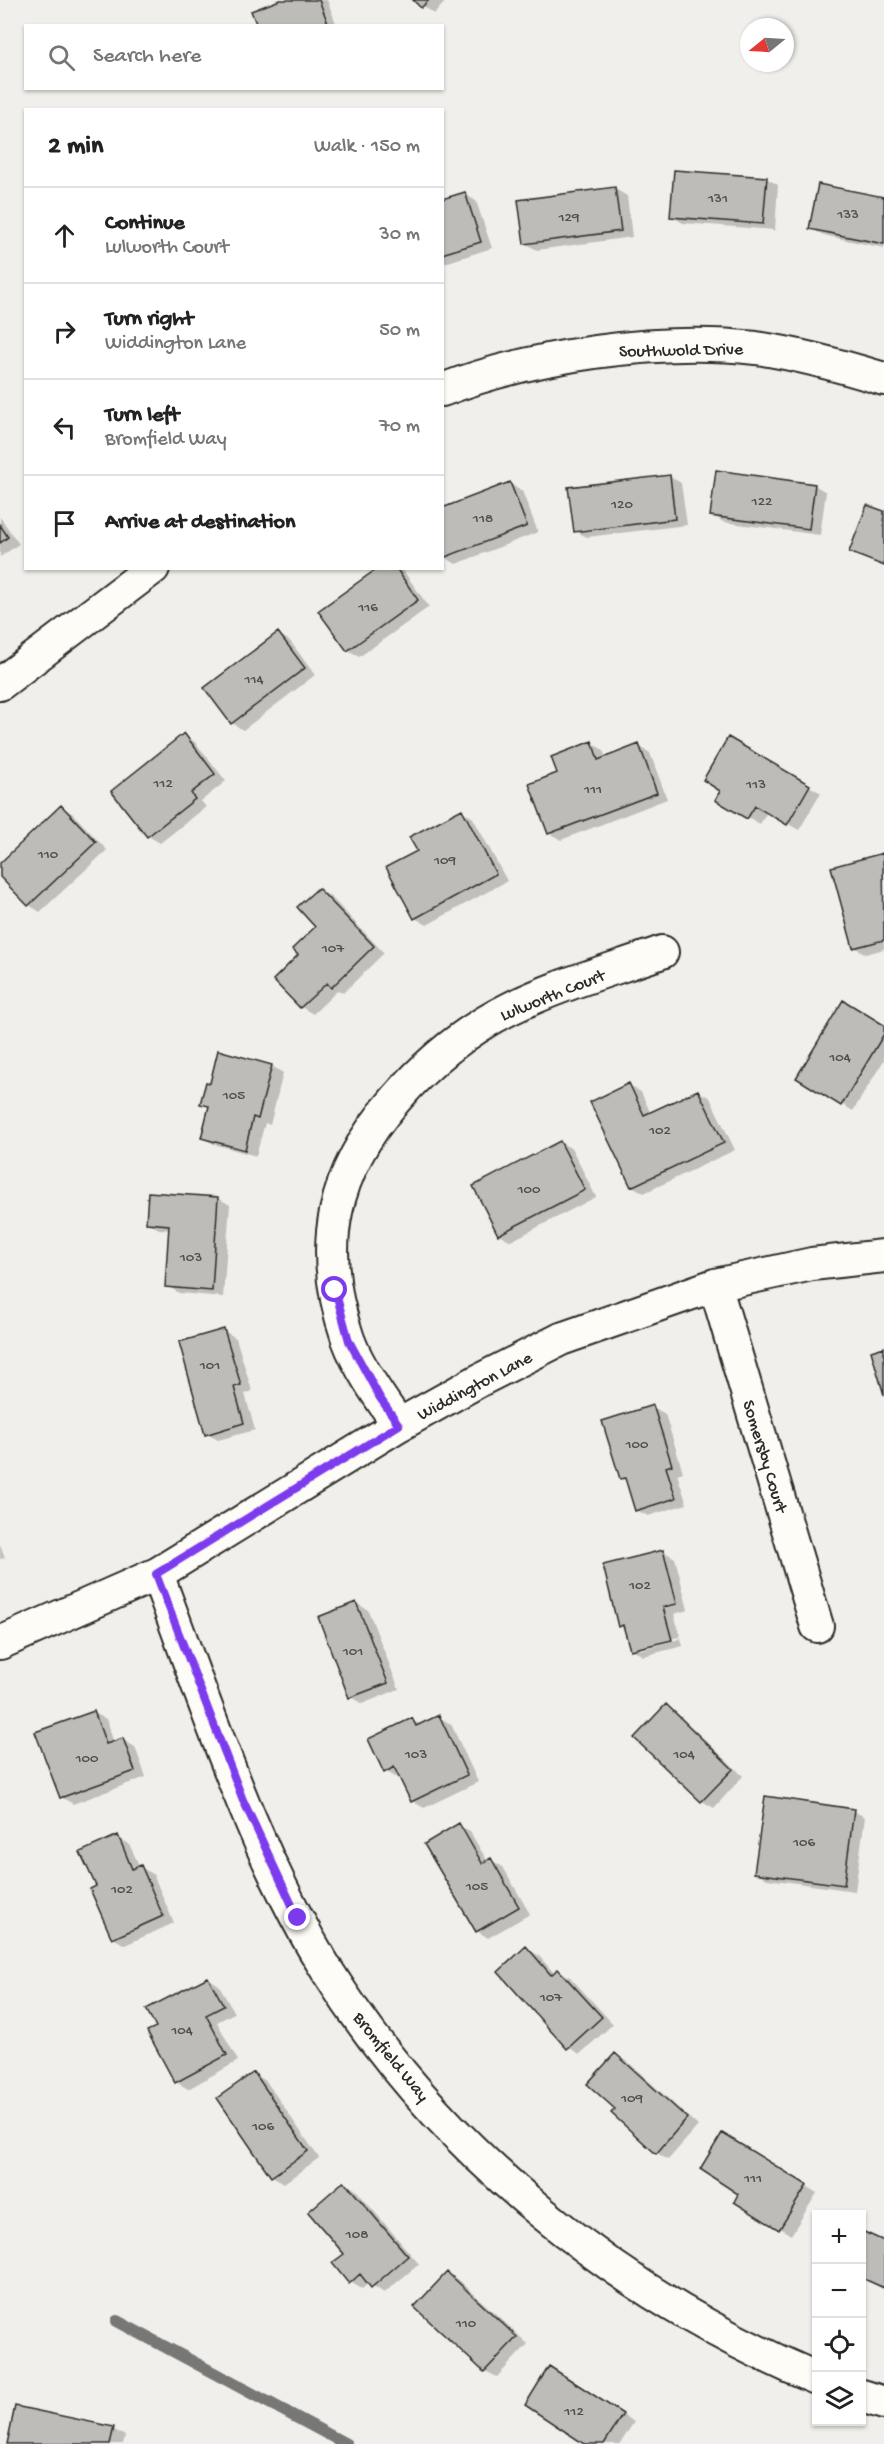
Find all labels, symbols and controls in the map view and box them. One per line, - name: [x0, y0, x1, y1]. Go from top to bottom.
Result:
- north arrow: [740, 18, 794, 72]
- search box: [24, 24, 444, 90]
- icon: search: [45, 41, 78, 74]
- text: Search here: [93, 44, 201, 70]
- text: 2 min: [48, 132, 103, 163]
- text: Walk · 150 m: [314, 136, 420, 159]
- house number: 131: [707, 190, 728, 208]
- house number: 133: [836, 206, 859, 224]
- house number: 129: [558, 209, 580, 227]
- text: Continue: [105, 211, 185, 237]
- icon: ahead: [48, 219, 81, 252]
- text: 30 m: [379, 224, 420, 247]
- text: Lulworth Court: [105, 237, 229, 260]
- text: Turn right: [105, 307, 193, 333]
- icon: right: [48, 315, 81, 348]
- text: 50 m: [379, 320, 420, 343]
- text: Widdington Lane: [105, 333, 246, 356]
- street label: Southwold Drive: [619, 340, 744, 363]
- text: Turn left: [105, 403, 179, 429]
- icon: left: [48, 411, 81, 444]
- text: 70 m: [379, 416, 420, 439]
- text: Bromfield Way: [105, 429, 226, 452]
- house number: 122: [751, 493, 772, 511]
- house number: 120: [610, 496, 633, 514]
- icon: arrive: [48, 507, 81, 540]
- text: Arrive at destination: [105, 510, 295, 536]
- house number: 118: [472, 510, 493, 528]
- house number: 116: [357, 599, 378, 617]
- house number: 114: [243, 671, 264, 689]
- house number: 112: [152, 775, 173, 793]
- house number: 113: [745, 776, 766, 794]
- house number: 111: [583, 781, 602, 799]
- house number: 110: [37, 846, 59, 864]
- house number: 109: [433, 852, 457, 870]
- house number: 107: [321, 940, 345, 958]
- street label: Lulworth Court: [497, 965, 610, 1027]
- house number: 104: [828, 1049, 851, 1067]
- house number: 105: [222, 1087, 245, 1105]
- house number: 102: [648, 1122, 671, 1140]
- house number: 100: [516, 1181, 541, 1199]
- house number: 103: [179, 1249, 202, 1267]
- route start: [321, 1276, 347, 1302]
- street label: Widdington Lane: [414, 1348, 537, 1426]
- house number: 101: [199, 1357, 220, 1375]
- street label: Somersby Court: [737, 1398, 791, 1517]
- house number: 100: [624, 1436, 649, 1454]
- house number: 102: [628, 1577, 651, 1595]
- house number: 101: [342, 1643, 363, 1661]
- house number: 103: [404, 1746, 427, 1764]
- house number: 104: [672, 1746, 695, 1764]
- house number: 100: [74, 1750, 99, 1768]
- house number: 106: [792, 1834, 815, 1852]
- house number: 105: [465, 1878, 488, 1896]
- house number: 102: [110, 1881, 133, 1899]
- route end: [284, 1904, 310, 1930]
- house number: 107: [539, 1989, 563, 2007]
- street label: Bromfield Way: [347, 2008, 433, 2107]
- house number: 104: [170, 2022, 193, 2040]
- house number: 109: [620, 2090, 644, 2108]
- house number: 106: [251, 2118, 274, 2136]
- house number: 111: [743, 2170, 762, 2188]
- map controls: [812, 2210, 866, 2426]
- button: +: [812, 2210, 866, 2264]
- house number: 108: [345, 2226, 368, 2244]
- button: −: [812, 2264, 866, 2318]
- house number: 110: [455, 2315, 477, 2333]
- button: locate: [812, 2318, 866, 2372]
- button: layers: [812, 2372, 866, 2426]
- house number: 112: [563, 2403, 584, 2421]

